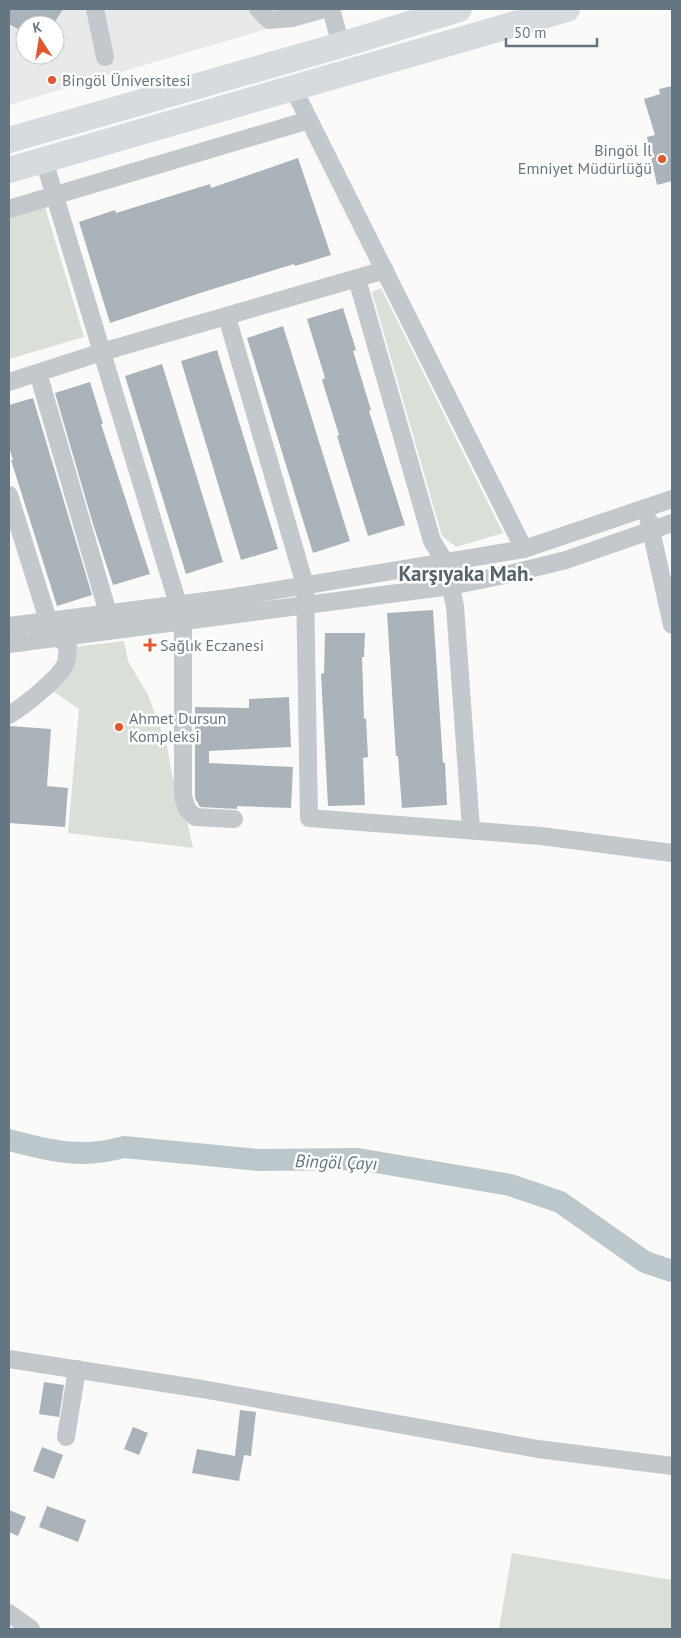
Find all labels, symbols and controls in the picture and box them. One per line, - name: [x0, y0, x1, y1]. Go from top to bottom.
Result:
- north arrow: [15, 15, 65, 65]
- scale bar: [506, 15, 597, 47]
- text: K: [31, 18, 44, 37]
- text: 50 m: [514, 23, 547, 42]
- place label: Bingöl Üniversitesi: [62, 70, 191, 90]
- marker: Bingöl Üniversitesi: [46, 74, 58, 86]
- place label: Bingöl İl Emniyet Müdürlüğü: [518, 140, 652, 178]
- marker: Bingöl İl Emniyet Müdürlüğü: [656, 153, 668, 165]
- district label: Karşıyaka Mah.: [398, 560, 534, 587]
- place label: Sağlık Eczanesi: [160, 635, 264, 655]
- marker: Sağlık Eczanesi: [144, 639, 156, 651]
- place label: Ahmet Dursun Kompleksi: [129, 708, 227, 746]
- marker: Ahmet Dursun Kompleksi: [113, 721, 125, 733]
- water label: Bingöl Çayı: [295, 1149, 378, 1175]

